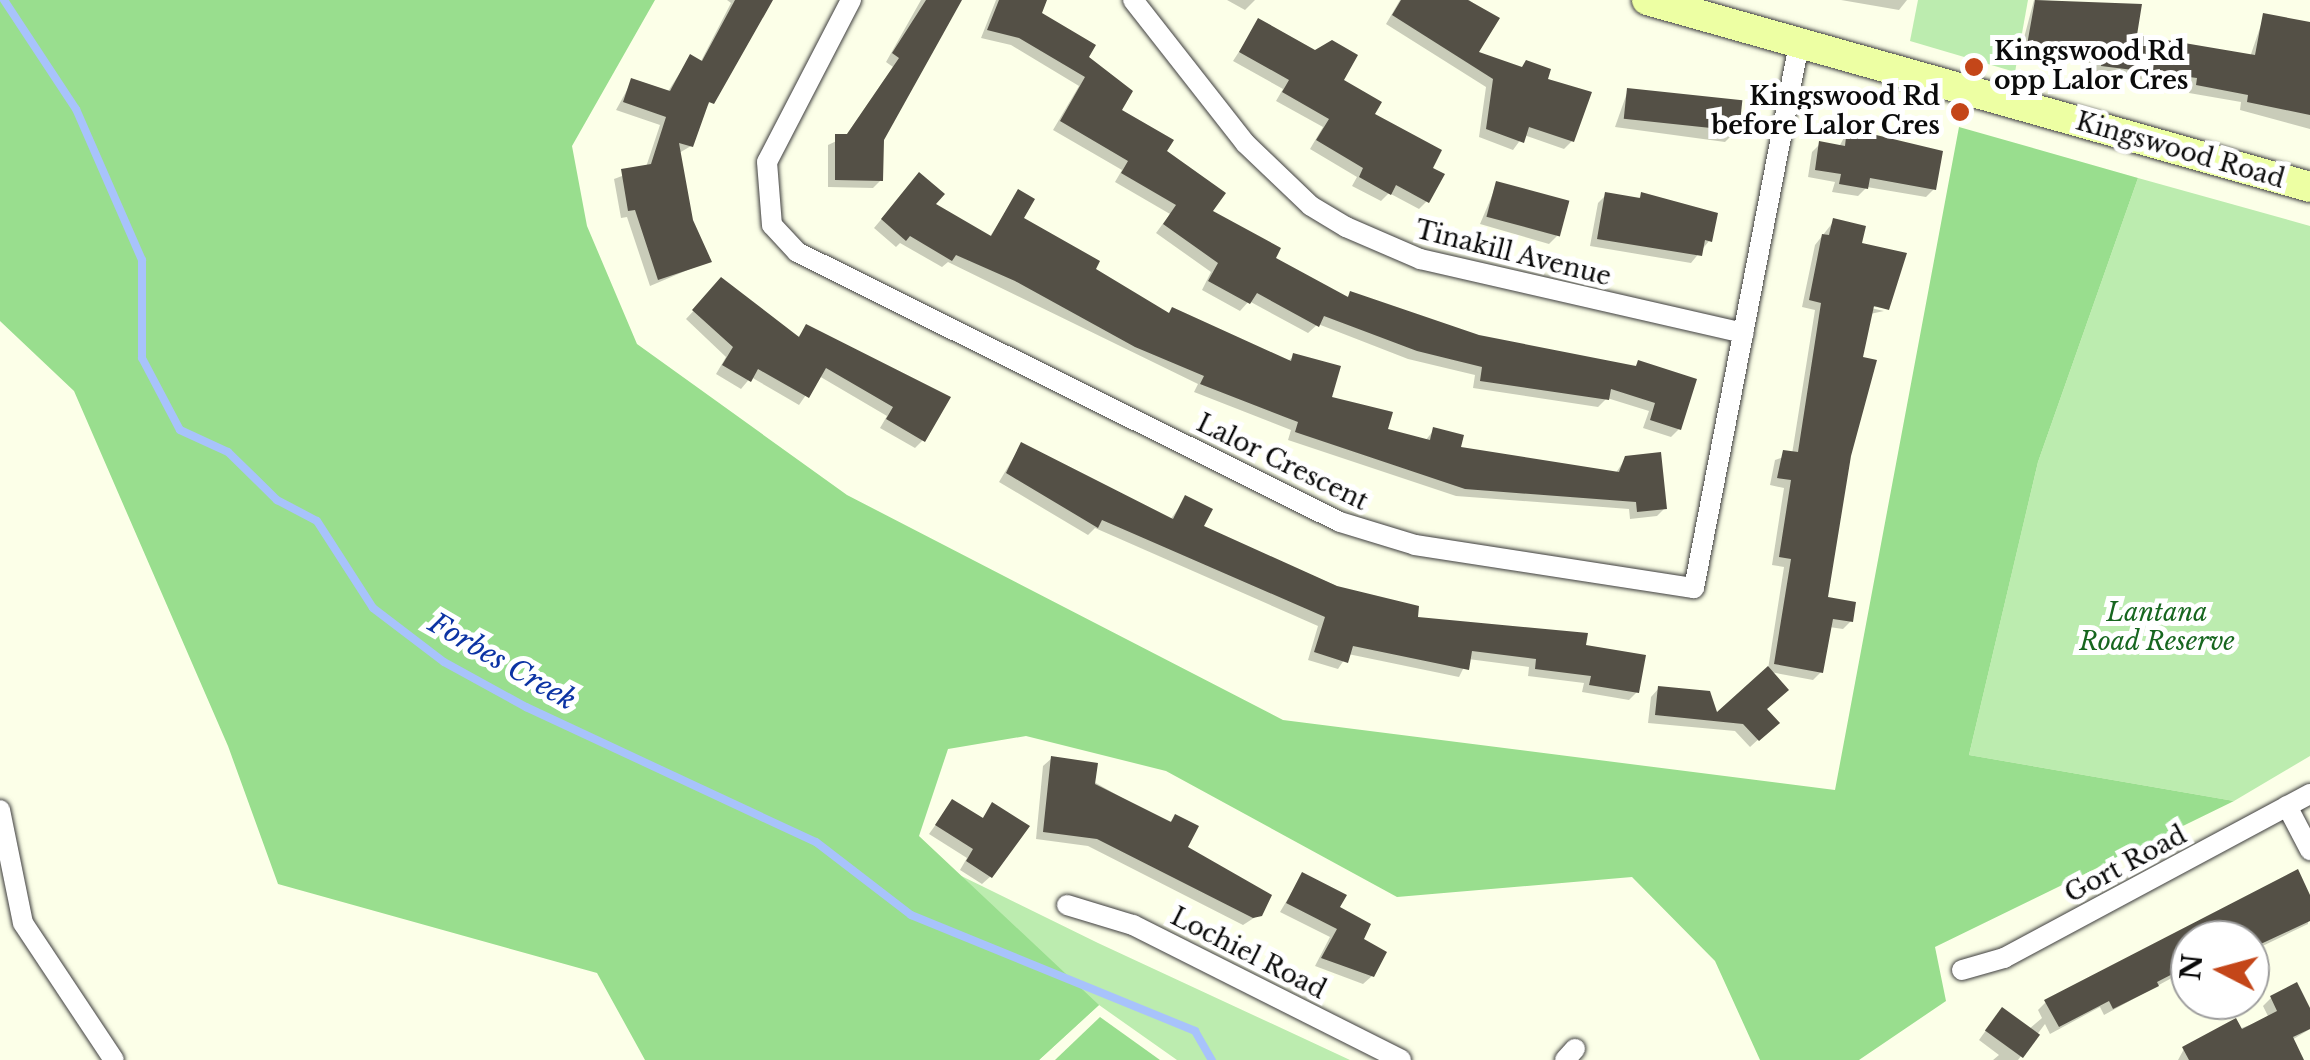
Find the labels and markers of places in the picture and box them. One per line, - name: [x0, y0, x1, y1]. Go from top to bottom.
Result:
- place label: Kingswood Rd opp Lalor Cres: [1994, 38, 2189, 97]
- marker: Kingswood Rd opp Lalor Cres: [1963, 56, 1985, 78]
- place label: Kingswood Rd before Lalor Cres: [1711, 83, 1940, 142]
- marker: Kingswood Rd before Lalor Cres: [1949, 101, 1971, 123]

